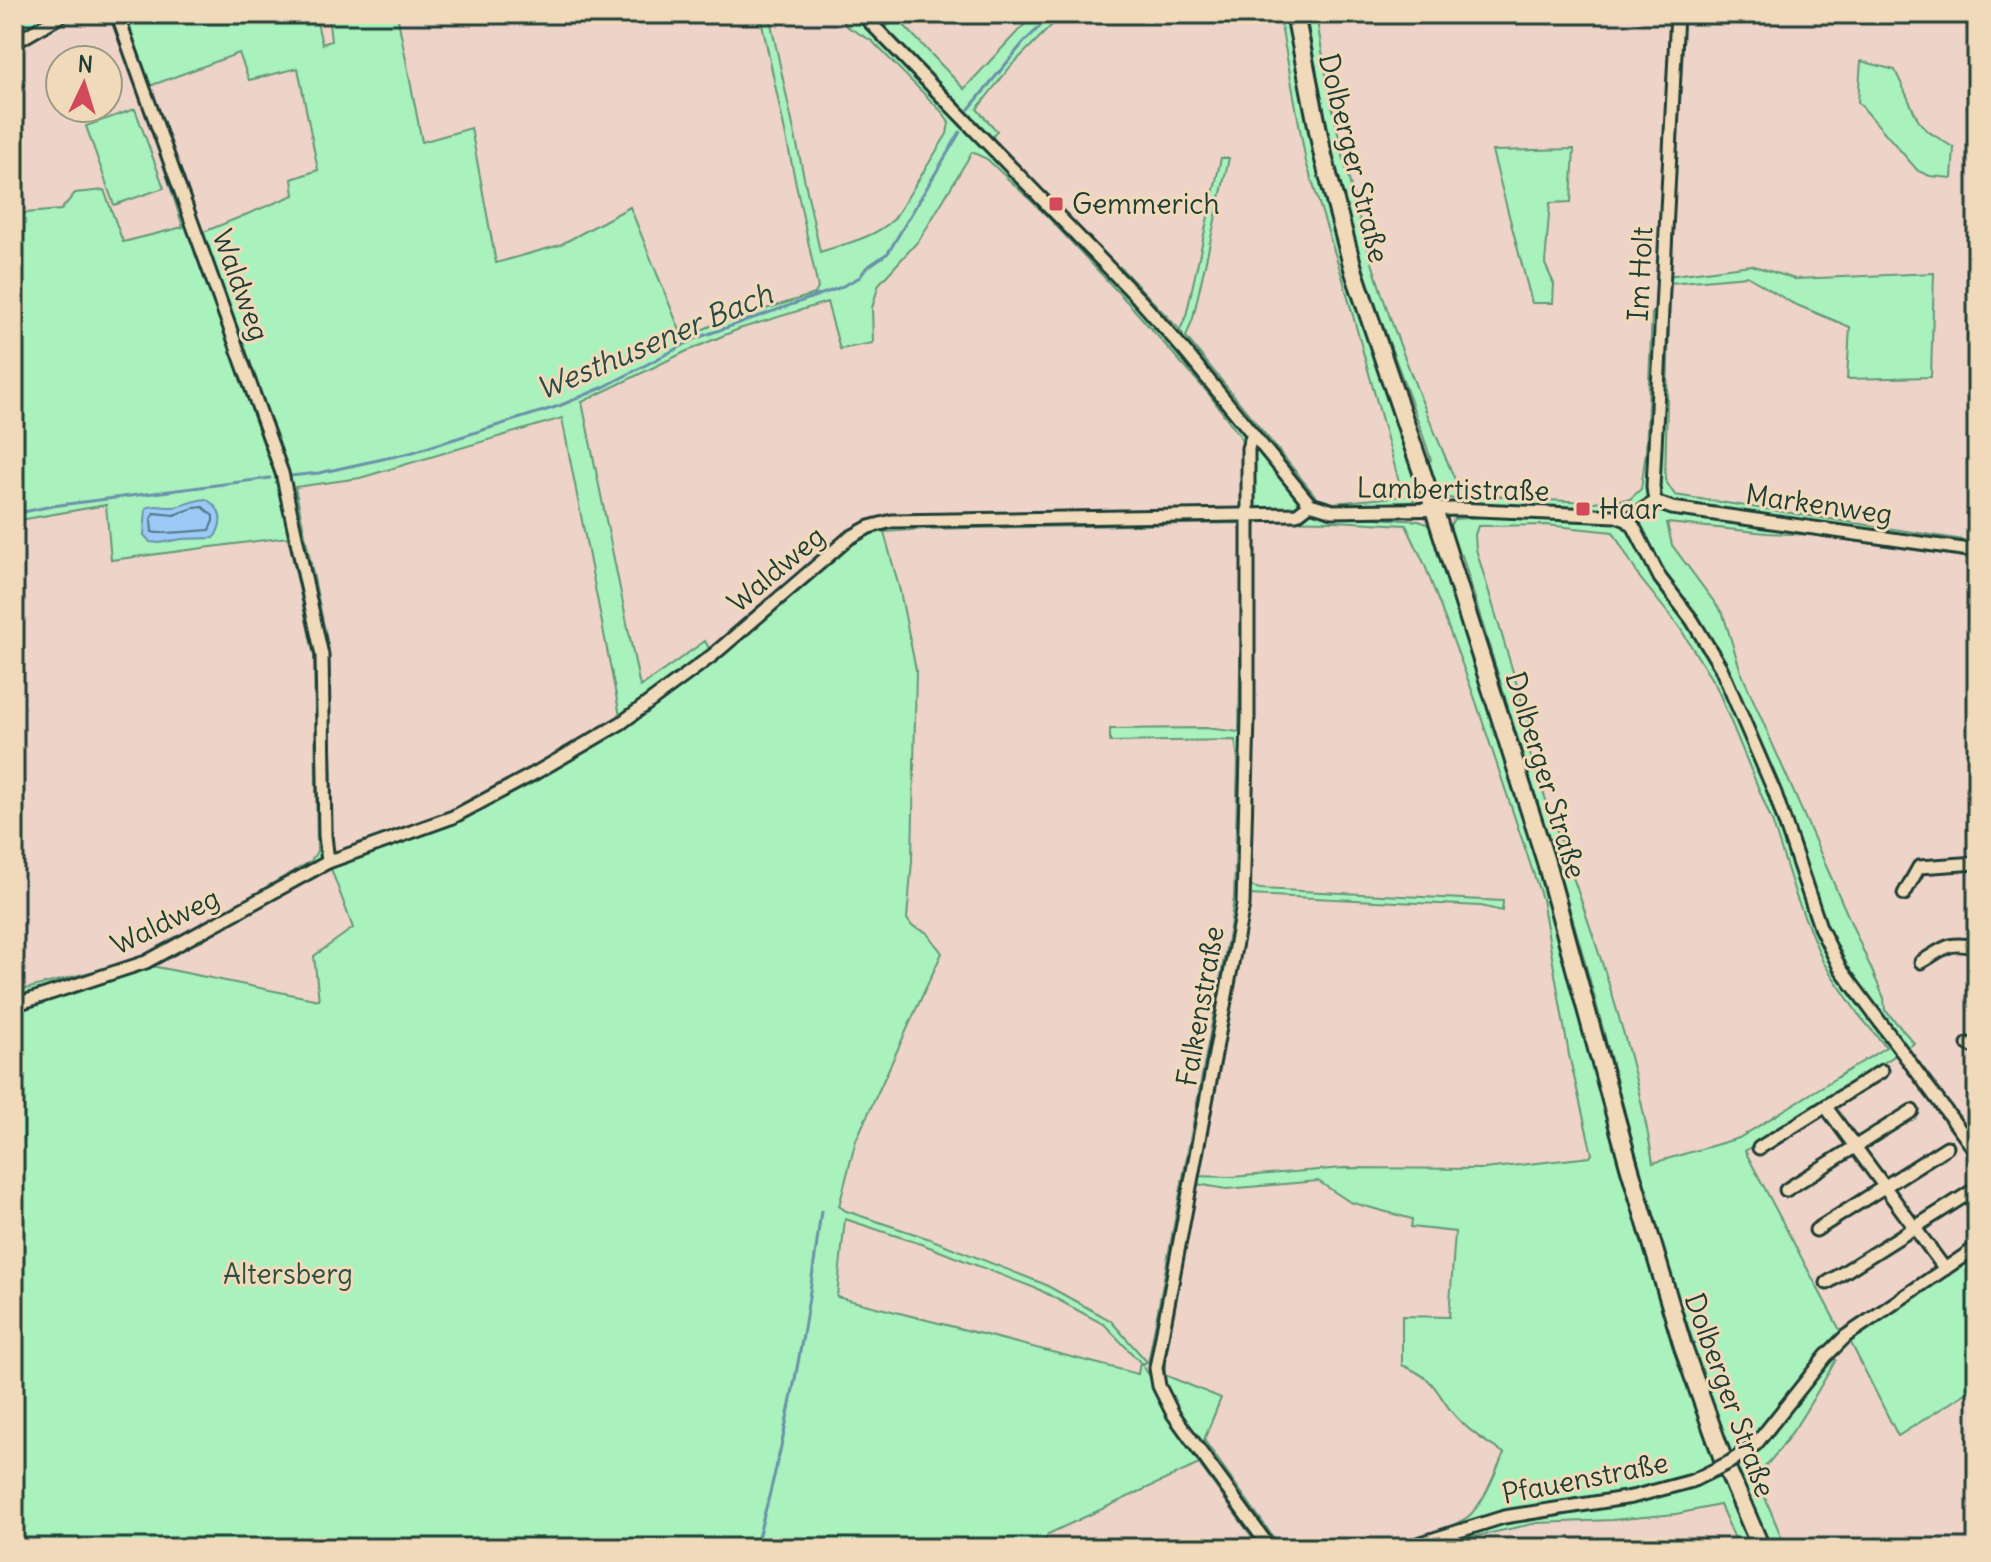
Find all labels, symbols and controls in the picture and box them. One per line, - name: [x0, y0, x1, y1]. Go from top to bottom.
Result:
- north arrow: [44, 44, 124, 124]
- text: N: [77, 50, 94, 79]
- street label: Dolberger Straße: [1311, 50, 1397, 266]
- place label: Gemmerich: [1072, 186, 1220, 222]
- marker: Gemmerich: [1047, 195, 1065, 213]
- street label: Waldweg: [204, 224, 278, 346]
- street label: Im Holt: [1620, 226, 1660, 322]
- water label: Westhusener Bach: [530, 274, 778, 408]
- street label: Lambertistraße: [1356, 469, 1550, 509]
- street label: Markenweg: [1743, 476, 1895, 532]
- place label: Haar: [1599, 491, 1662, 527]
- marker: Haar: [1574, 500, 1592, 518]
- street label: Waldweg: [720, 518, 832, 620]
- street label: Dolberger Straße: [1497, 667, 1595, 883]
- street label: Waldweg: [105, 879, 225, 963]
- street label: Falkenstraße: [1168, 923, 1232, 1089]
- park label: Altersberg: [223, 1256, 353, 1292]
- street label: Dolberger Straße: [1676, 1288, 1784, 1502]
- street label: Pfauenstraße: [1499, 1444, 1671, 1512]

